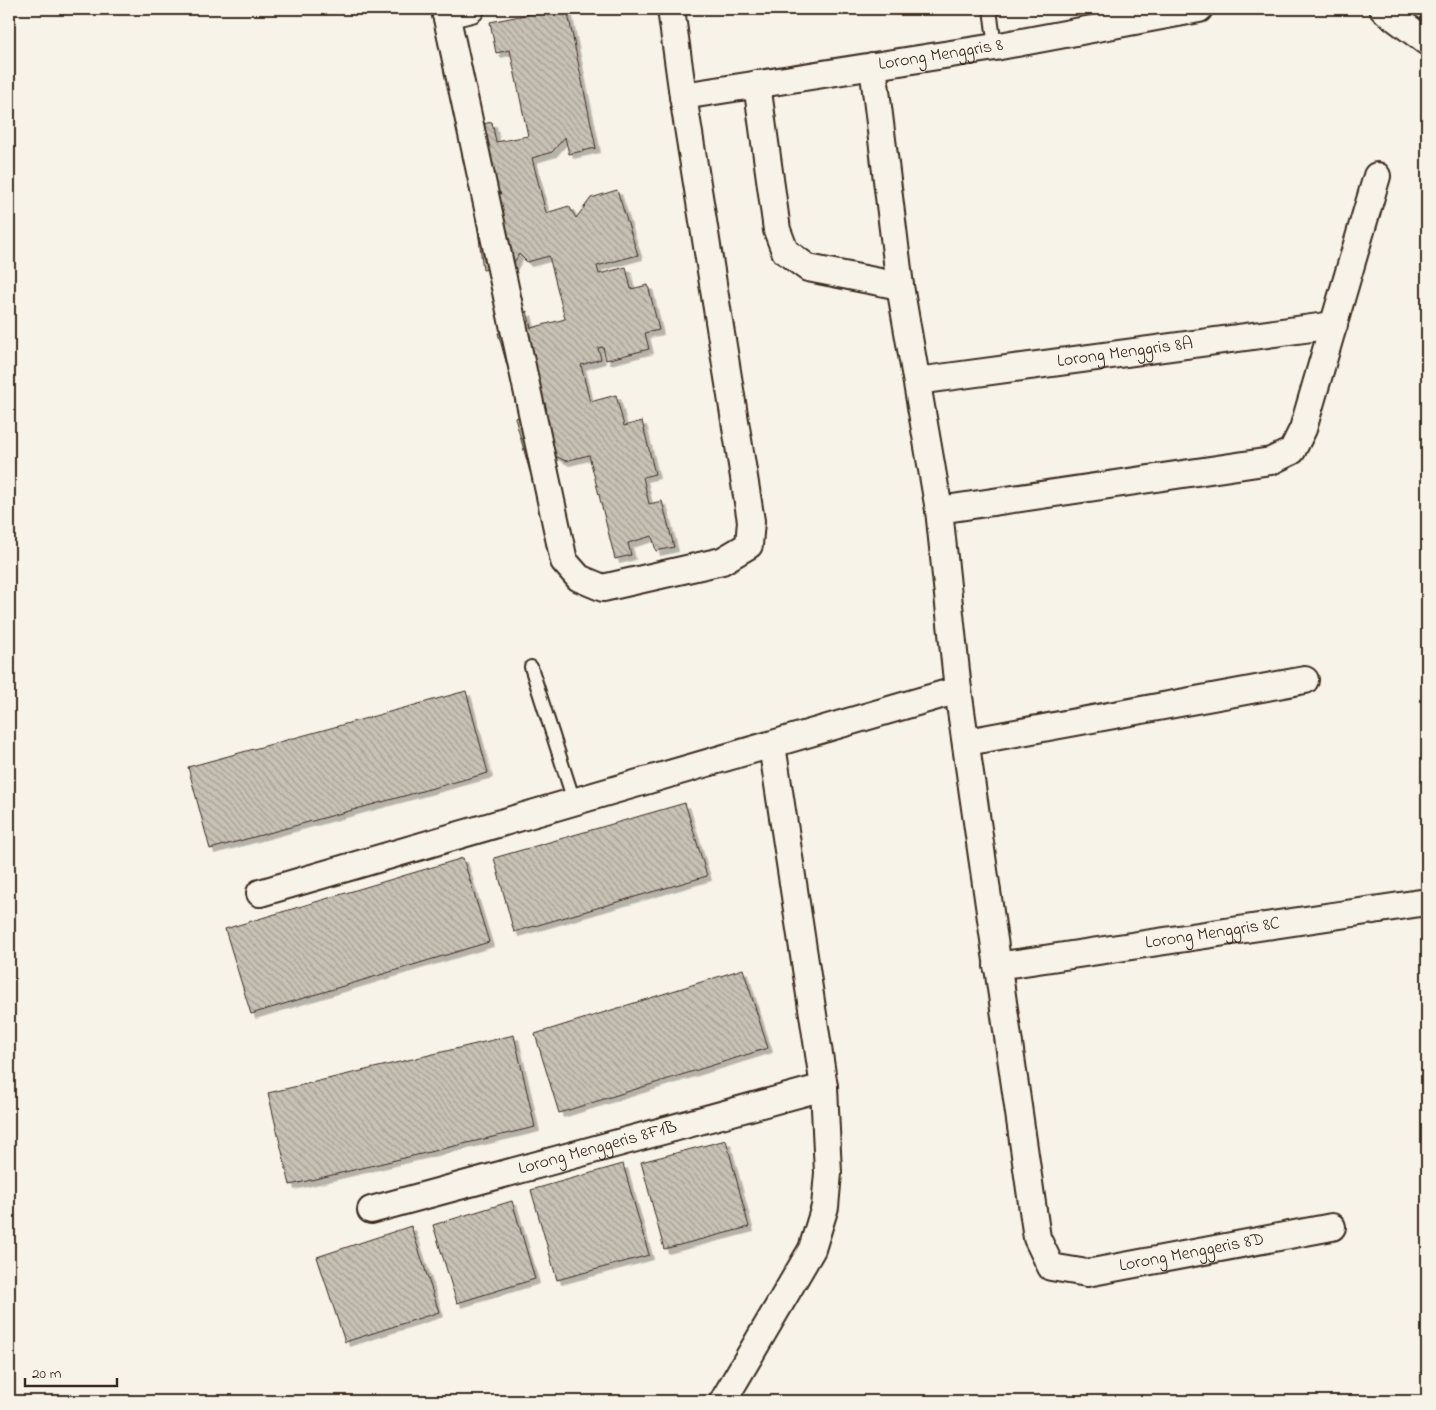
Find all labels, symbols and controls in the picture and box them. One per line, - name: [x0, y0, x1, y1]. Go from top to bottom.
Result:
- street label: Lorong Menggris 8: [877, 33, 1006, 78]
- street label: Lorong Menggris 8A: [1056, 331, 1195, 375]
- street label: Lorong Menggris 8C: [1144, 911, 1282, 957]
- street label: Lorong Menggeris 8F1B: [515, 1114, 680, 1182]
- street label: Lorong Menggeris 8D: [1117, 1227, 1267, 1280]
- scale bar: [25, 1355, 118, 1387]
- text: 20 m: [32, 1363, 62, 1385]

